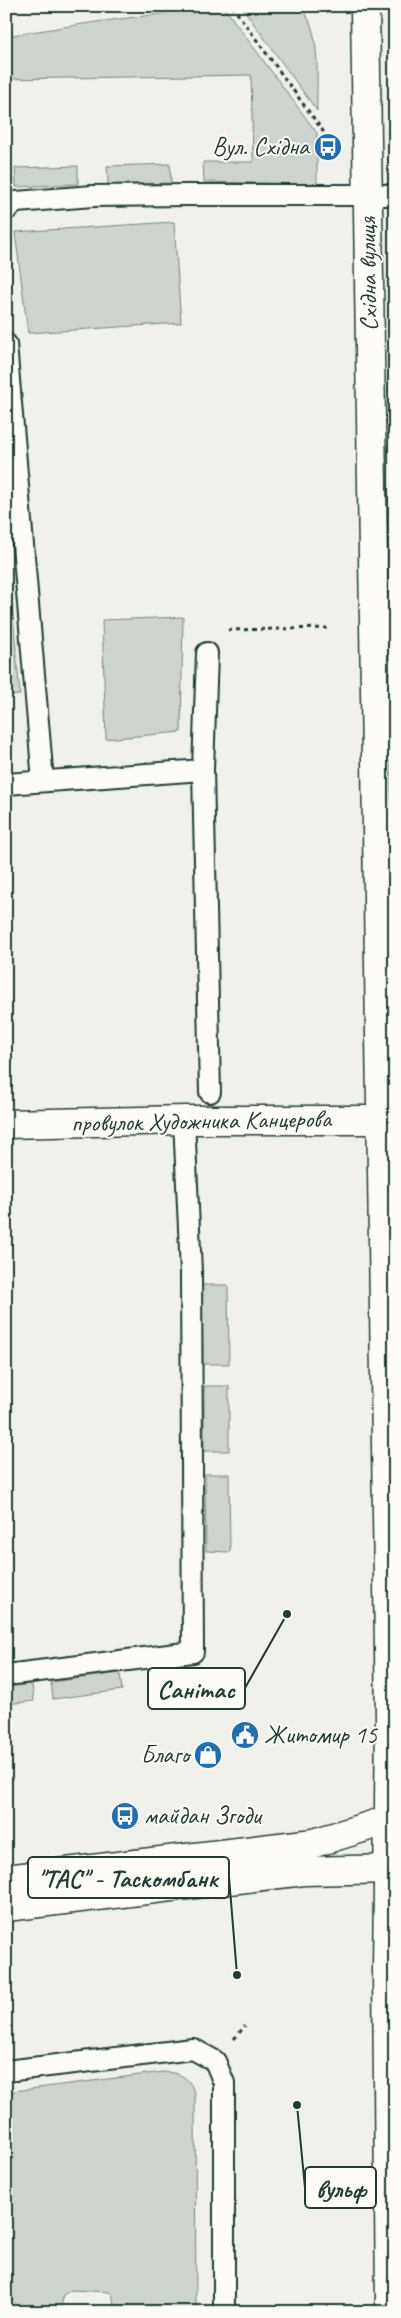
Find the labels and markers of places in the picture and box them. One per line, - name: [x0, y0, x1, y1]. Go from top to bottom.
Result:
- place label: Вул. Східна: [212, 131, 311, 163]
- bus stop icon: Вул. Східна: [313, 132, 343, 162]
- callout: Санітас: [148, 1668, 245, 1709]
- place label: Житомир 15: [264, 1719, 379, 1751]
- public building icon: Житомир 15: [230, 1720, 260, 1750]
- place label: Благо: [141, 1739, 192, 1771]
- shop icon: Благо: [193, 1740, 223, 1770]
- place label: майдан Згоди: [144, 1800, 263, 1832]
- bus stop icon: майдан Згоди: [110, 1801, 140, 1831]
- callout: "ТАС" - Таскомбанк: [28, 1857, 229, 1898]
- callout: вульф: [305, 2167, 376, 2208]

